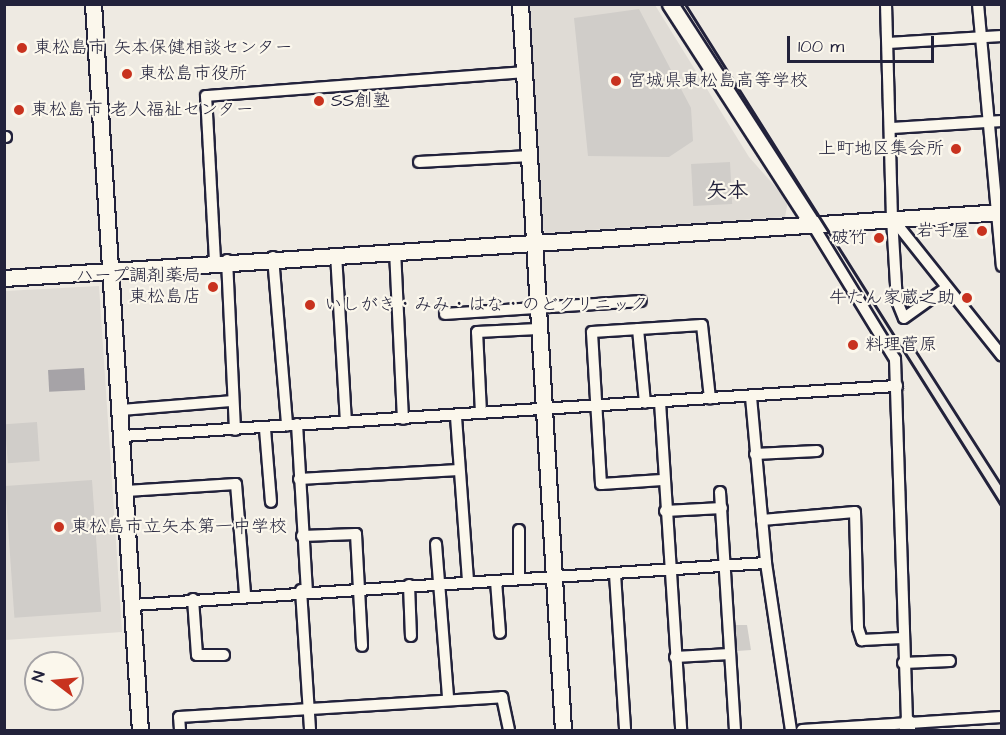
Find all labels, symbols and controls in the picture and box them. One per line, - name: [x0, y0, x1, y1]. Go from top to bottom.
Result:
- scale bar: [790, 24, 937, 62]
- text: 100 m: [798, 34, 844, 59]
- place label: 東松島市 矢本保健相談センター: [34, 37, 293, 59]
- marker: 東松島市 矢本保健相談センター: [15, 41, 29, 55]
- place label: 東松島市役所: [139, 63, 247, 85]
- marker: 東松島市役所: [120, 67, 134, 81]
- place label: 宮城県東松島高等学校: [628, 70, 808, 92]
- marker: 宮城県東松島高等学校: [609, 74, 623, 88]
- place label: SS創塾: [331, 90, 390, 112]
- marker: SS創塾: [312, 94, 326, 108]
- place label: 東松島市 老人福祉センター: [31, 99, 254, 121]
- marker: 東松島市 老人福祉センター: [12, 103, 26, 117]
- place label: 上町地区集会所: [818, 138, 944, 160]
- marker: 上町地区集会所: [949, 142, 963, 156]
- district label: 矢本: [706, 178, 748, 204]
- place label: 岩手屋: [916, 220, 970, 242]
- marker: 岩手屋: [975, 224, 989, 238]
- place label: 破竹: [831, 227, 867, 249]
- marker: 破竹: [872, 231, 886, 245]
- place label: ハープ調剤薬局 東松島店: [75, 266, 201, 308]
- marker: ハープ調剤薬局 東松島店: [206, 280, 220, 294]
- place label: 牛たん家蔵之助: [829, 287, 955, 309]
- marker: 牛たん家蔵之助: [960, 291, 974, 305]
- place label: いしがき・みみ・はな・のどクリニック: [324, 294, 648, 316]
- marker: いしがき・みみ・はな・のどクリニック: [301, 296, 319, 314]
- place label: 料理菅原: [865, 334, 937, 356]
- marker: 料理菅原: [846, 338, 860, 352]
- place label: 東松島市立矢本第一中学校: [71, 516, 287, 538]
- marker: 東松島市立矢本第一中学校: [52, 520, 66, 534]
- north arrow: [24, 651, 84, 711]
- text: N: [27, 669, 51, 684]

